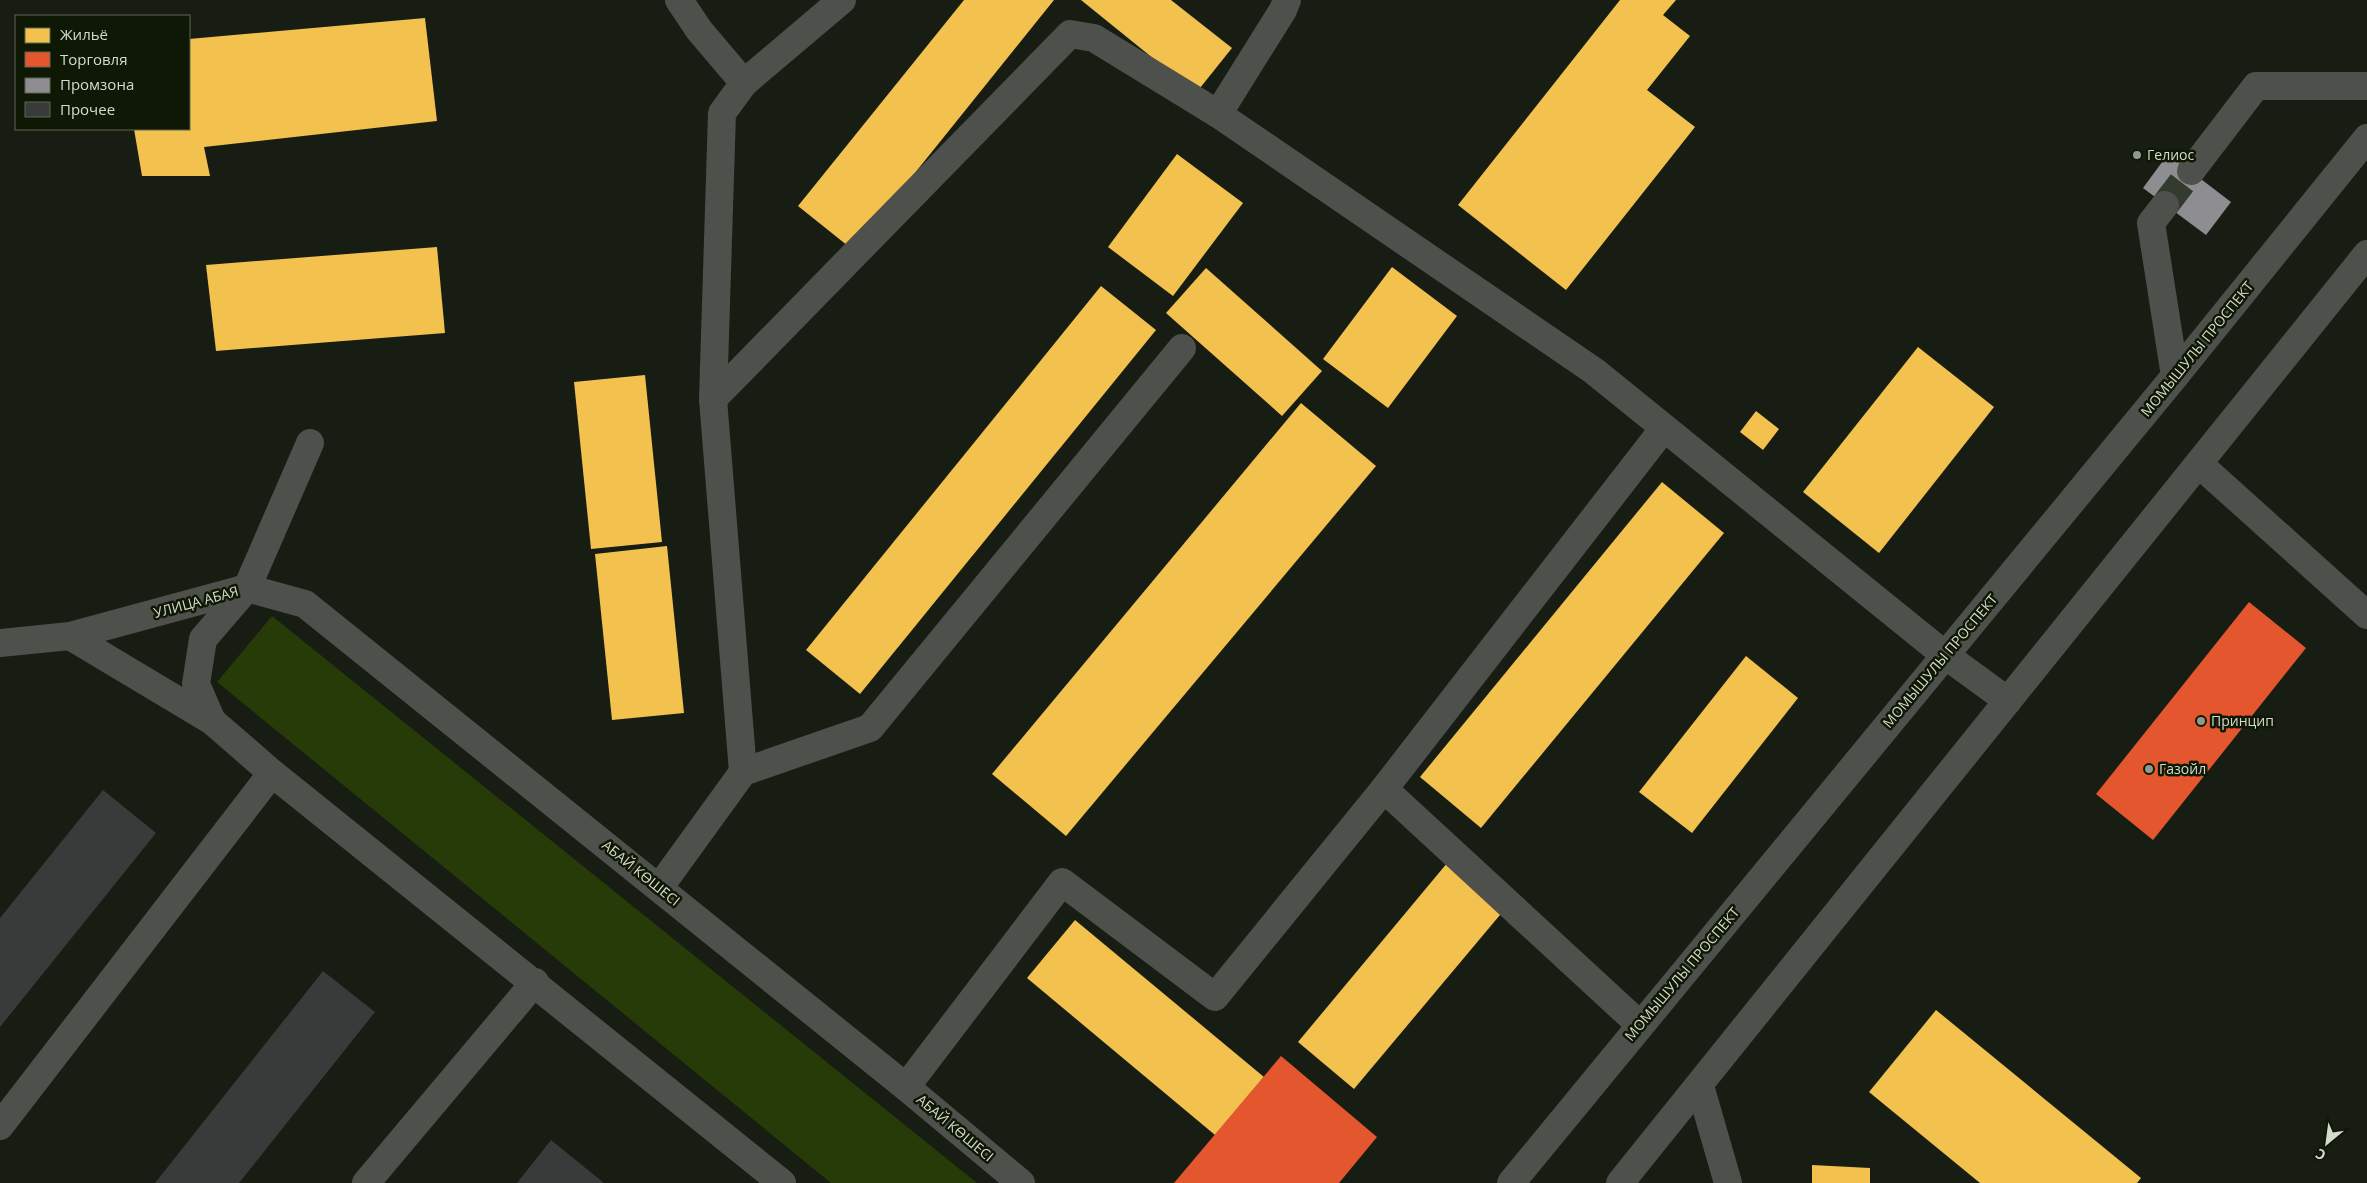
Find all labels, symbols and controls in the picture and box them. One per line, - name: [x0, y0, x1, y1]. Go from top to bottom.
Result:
- legend: [15, 15, 190, 130]
- text: Жильё: [60, 24, 108, 44]
- text: Торговля: [60, 49, 127, 69]
- text: Промзона: [60, 74, 134, 94]
- text: Прочее: [60, 99, 115, 119]
- place label: Гелиос: [2147, 145, 2194, 164]
- marker: Гелиос: [2131, 149, 2143, 161]
- street label: МОМЫШУЛЫ ПРОСПЕКТ: [2136, 277, 2257, 420]
- street label: УЛИЦА АБАЯ: [151, 581, 240, 622]
- street label: МОМЫШУЛЫ ПРОСПЕКТ: [1878, 590, 2001, 731]
- place label: Принцип: [2211, 711, 2274, 730]
- marker: Принцип: [2195, 715, 2207, 727]
- place label: Газойл: [2159, 759, 2206, 778]
- marker: Газойл: [2143, 763, 2155, 775]
- street label: АБАЙ КӨШЕСІ: [598, 835, 684, 910]
- street label: МОМЫШУЛЫ ПРОСПЕКТ: [1620, 903, 1743, 1044]
- street label: АБАЙ КӨШЕСІ: [913, 1090, 998, 1165]
- north arrow: [2302, 1118, 2352, 1168]
- text: С: [2312, 1144, 2329, 1165]

